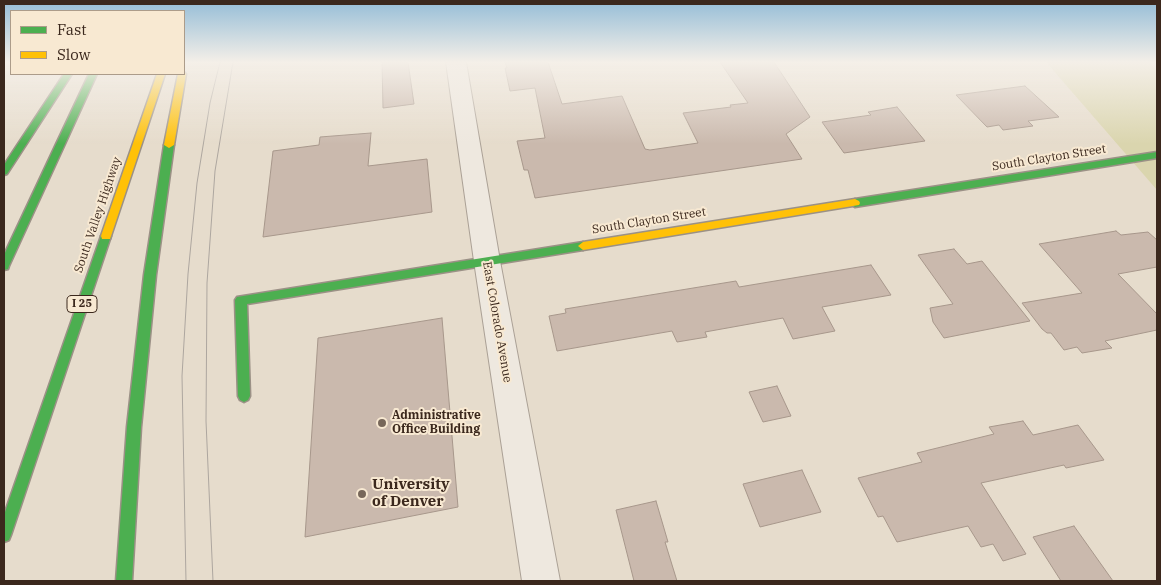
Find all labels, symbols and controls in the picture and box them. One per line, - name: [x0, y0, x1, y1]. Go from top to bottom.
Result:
- legend: [10, 10, 185, 75]
- text: Fast: [57, 20, 87, 39]
- text: Slow: [57, 45, 90, 64]
- street label: South Clayton Street: [991, 142, 1107, 174]
- street label: South Valley Highway: [71, 155, 125, 275]
- street label: South Clayton Street: [591, 205, 707, 237]
- street label: East Colorado Avenue: [479, 260, 515, 384]
- road number: I 25: [67, 296, 97, 312]
- place label: Administrative Office Building: [392, 409, 481, 437]
- marker: Administrative Office Building: [376, 417, 388, 429]
- place label: University of Denver: [372, 476, 449, 511]
- marker: University of Denver: [356, 488, 368, 500]

